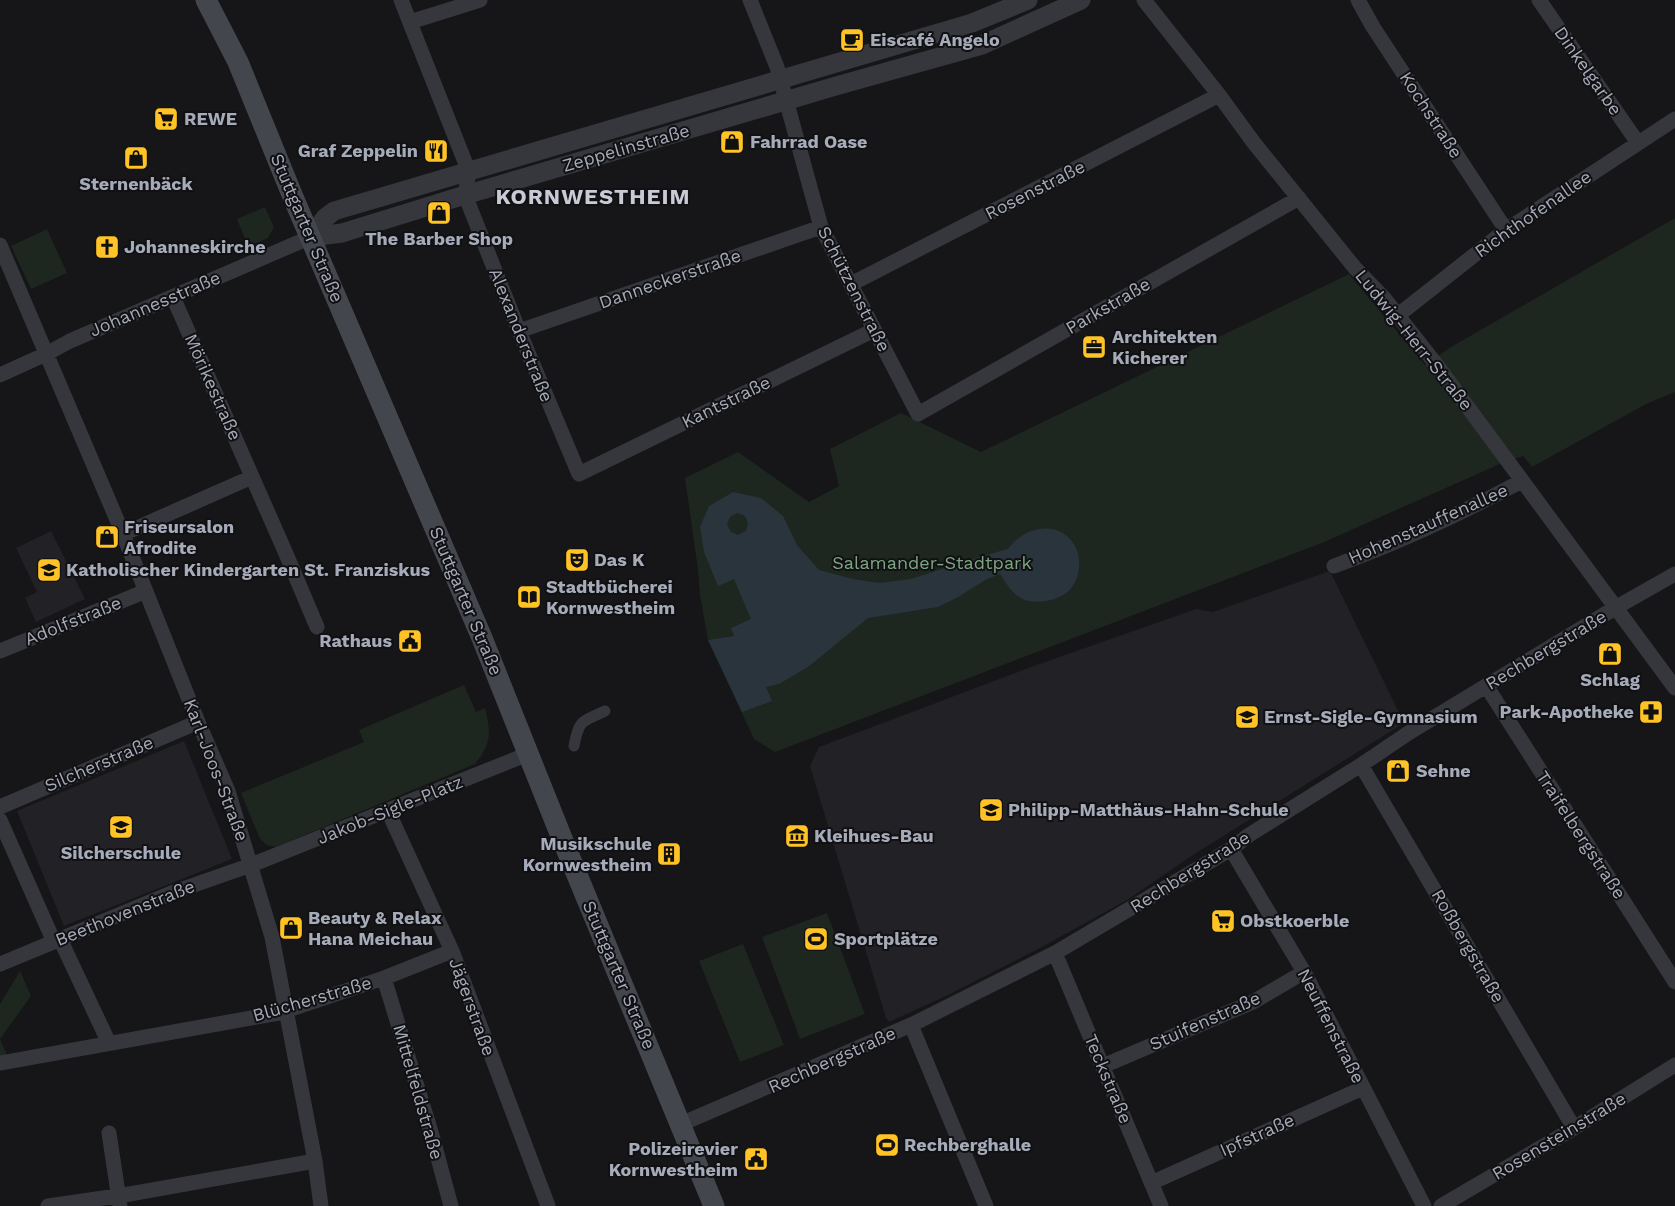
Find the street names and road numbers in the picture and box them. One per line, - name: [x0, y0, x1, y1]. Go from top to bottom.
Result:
- street label: Dinkelgarbe: [1550, 22, 1627, 119]
- street label: Kochstraße: [1396, 68, 1467, 162]
- street label: Zeppelinstraße: [560, 119, 692, 176]
- street label: Stuttgarter Straße: [267, 150, 348, 305]
- street label: Rosenstraße: [981, 155, 1088, 224]
- street label: Richthofenallee: [1470, 166, 1595, 262]
- street label: Schützenstraße: [814, 222, 895, 355]
- street label: Danneckerstraße: [596, 244, 744, 313]
- street label: Alexanderstraße: [485, 265, 558, 405]
- street label: Ludwig-Herr-Straße: [1351, 265, 1478, 414]
- street label: Johannesstraße: [86, 266, 223, 341]
- street label: Parkstraße: [1062, 273, 1154, 338]
- street label: Mörikestraße: [181, 330, 246, 443]
- street label: Kantstraße: [678, 371, 774, 432]
- street label: Hohenstauffenallee: [1345, 479, 1511, 568]
- street label: Stuttgarter Straße: [426, 523, 507, 678]
- street label: Adolfstraße: [22, 592, 124, 649]
- street label: Rechbergstraße: [1482, 605, 1610, 694]
- street label: Karl-Joos-Straße: [180, 696, 253, 844]
- street label: Silcherstraße: [41, 731, 156, 796]
- street label: Traifelbergstraße: [1532, 767, 1631, 903]
- street label: Jakob-Sigle-Platz: [314, 771, 466, 848]
- street label: Rechbergstraße: [1126, 826, 1253, 917]
- street label: Beethovenstraße: [52, 875, 198, 950]
- street label: Roßbergstraße: [1427, 885, 1509, 1006]
- street label: Stuttgarter Straße: [579, 897, 660, 1052]
- street label: Jägerstraße: [445, 955, 500, 1059]
- street label: Neuffenstraße: [1294, 965, 1369, 1087]
- street label: Blücherstraße: [250, 972, 374, 1026]
- street label: Stuifenstraße: [1146, 987, 1263, 1054]
- street label: Mittelfeldstraße: [389, 1022, 448, 1162]
- street label: Rechbergstraße: [765, 1022, 899, 1097]
- street label: Teckstraße: [1080, 1031, 1137, 1127]
- street label: Rosensteinstraße: [1488, 1087, 1630, 1184]
- street label: Ipfstraße: [1216, 1109, 1297, 1160]

